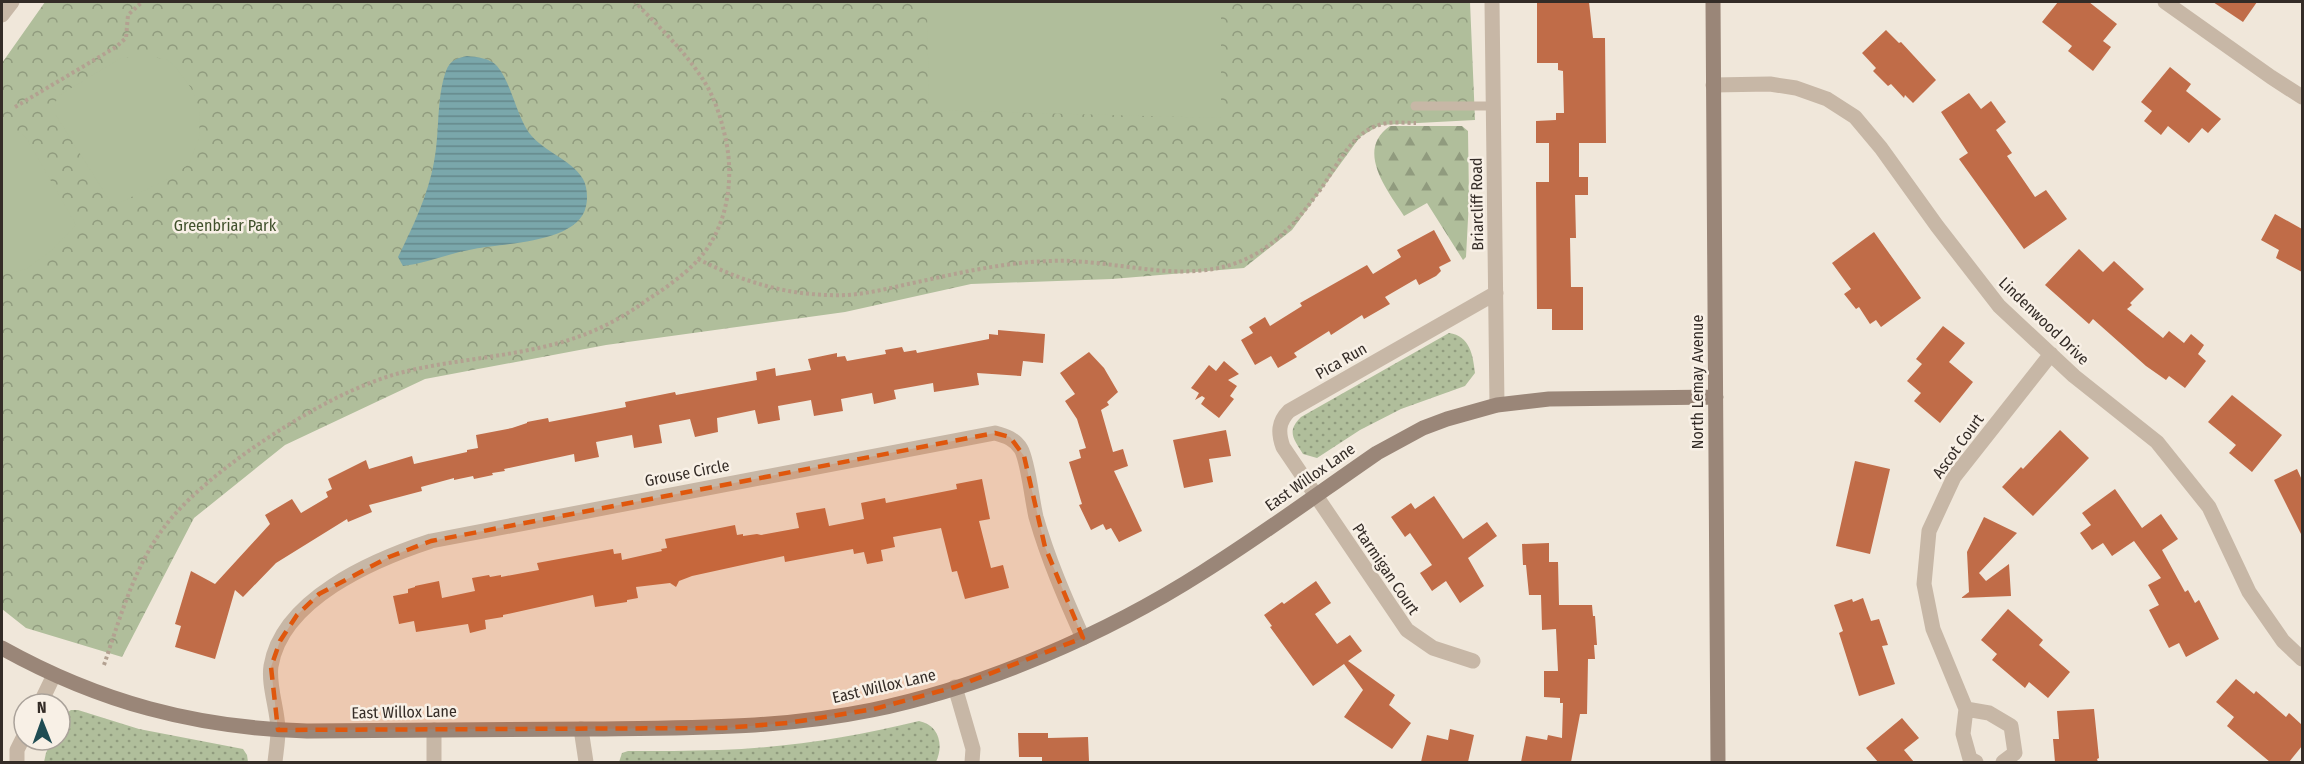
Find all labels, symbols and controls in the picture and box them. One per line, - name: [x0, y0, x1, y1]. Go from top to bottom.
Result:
- street label: Briarcliff Road: [1467, 157, 1487, 251]
- park label: Greenbriar Park: [174, 216, 277, 235]
- street label: Lindenwood Drive: [1995, 273, 2093, 369]
- street label: North Lemay Avenue: [1688, 315, 1707, 449]
- street label: Pica Run: [1312, 339, 1370, 383]
- street label: Ascot Court: [1928, 410, 1988, 482]
- street label: East Willox Lane: [1261, 439, 1359, 515]
- street label: Grouse Circle: [643, 455, 731, 491]
- street label: Ptarmigan Court: [1349, 520, 1424, 619]
- street label: East Willox Lane: [830, 665, 938, 707]
- north arrow: [12, 692, 72, 752]
- text: N: [37, 698, 47, 717]
- street label: East Willox Lane: [351, 702, 457, 722]

